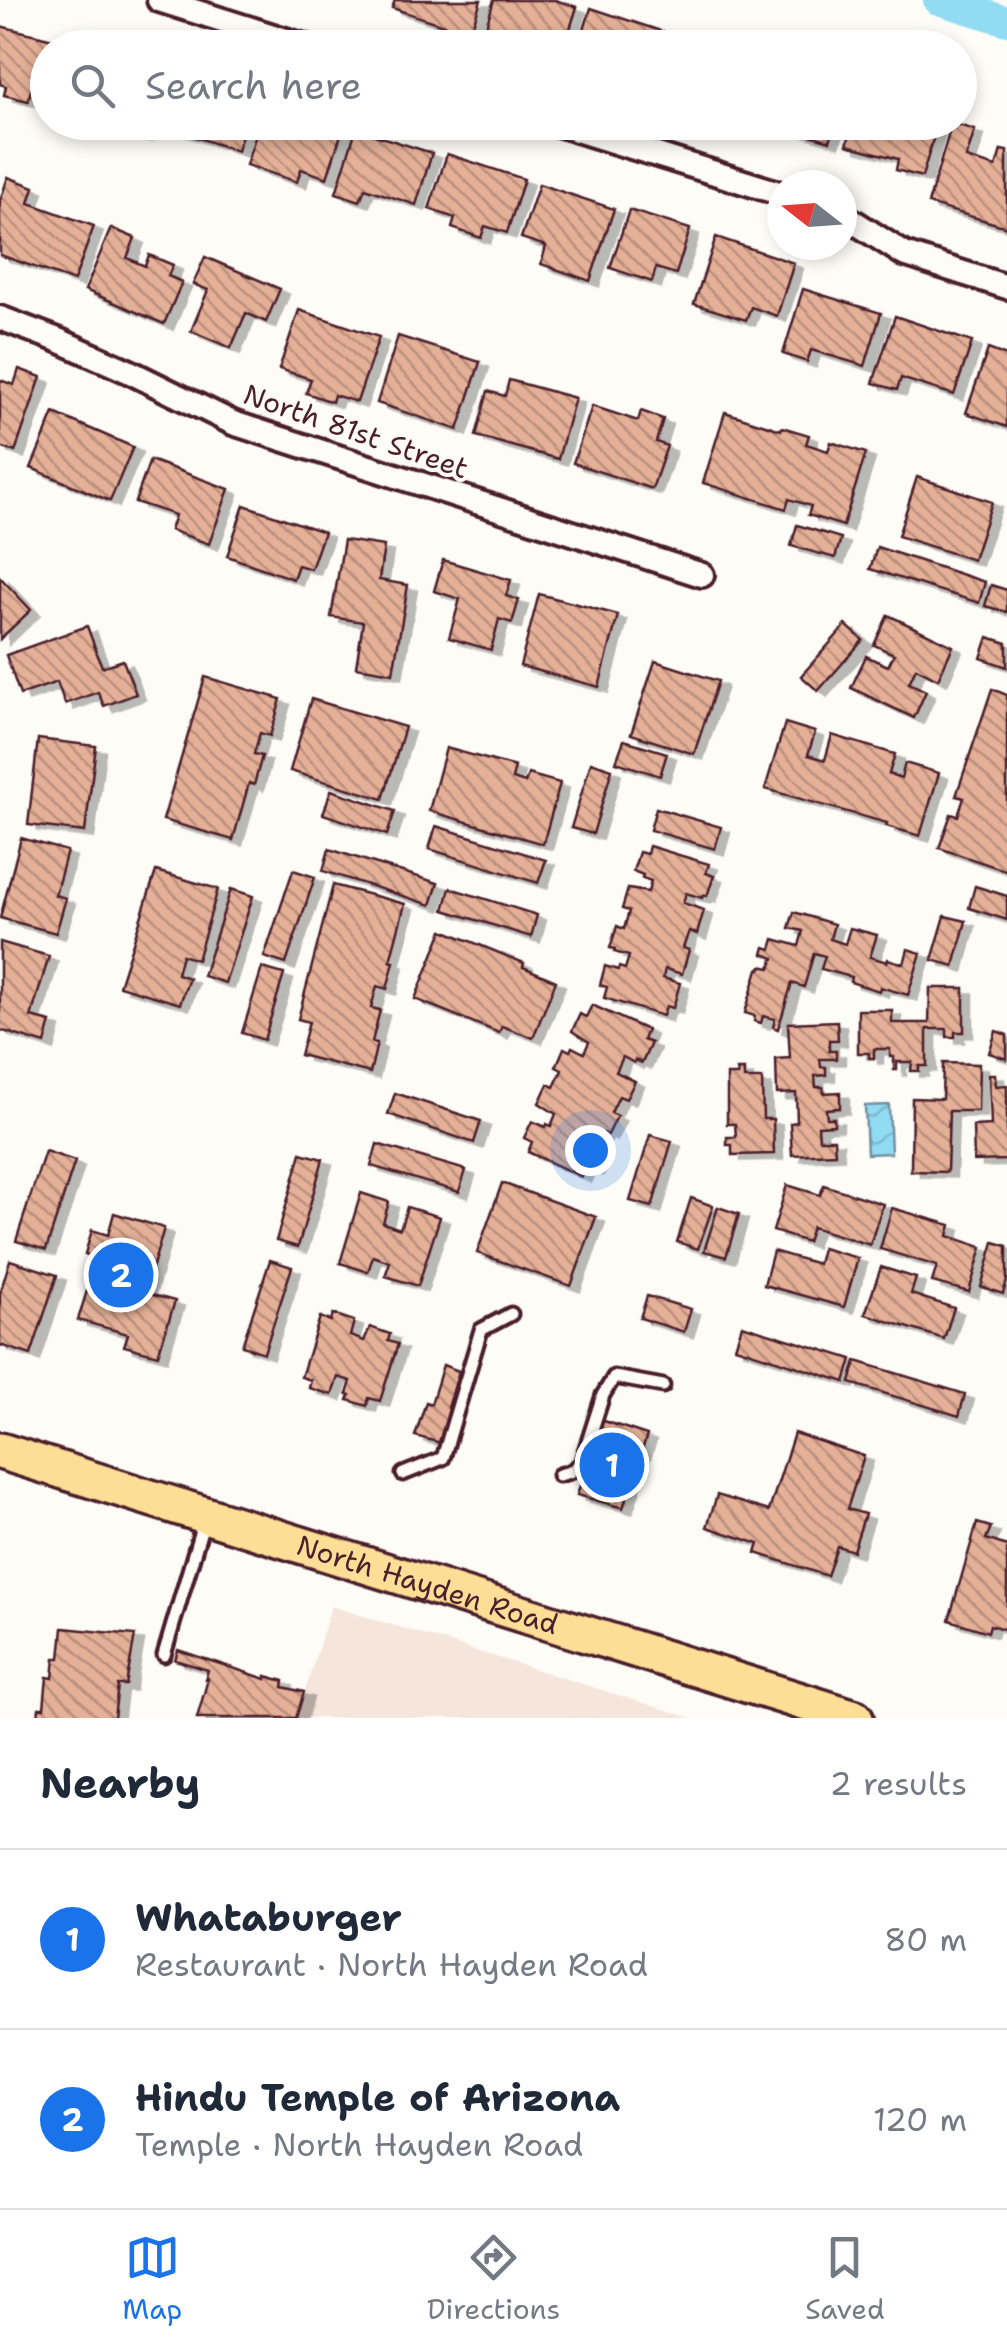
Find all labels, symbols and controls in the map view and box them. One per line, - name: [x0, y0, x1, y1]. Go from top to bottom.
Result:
- search box: [30, 30, 977, 140]
- icon: search: [65, 58, 120, 113]
- text: Search here: [145, 60, 362, 111]
- north arrow: [767, 170, 857, 260]
- street label: North 81st Street: [239, 375, 473, 487]
- your location: [565, 1125, 616, 1176]
- pin: 2: [88, 1238, 154, 1312]
- pin: 1: [580, 1428, 644, 1502]
- street label: North Hayden Road: [292, 1526, 563, 1643]
- text: Nearby: [40, 1755, 200, 1811]
- text: 2 results: [830, 1762, 967, 1805]
- text: Whataburger: [135, 1892, 402, 1943]
- text: 1: [65, 1918, 80, 1961]
- text: 80 m: [884, 1918, 967, 1961]
- text: Restaurant · North Hayden Road: [135, 1943, 648, 1986]
- text: Hindu Temple of Arizona: [135, 2072, 620, 2123]
- text: 2: [61, 2098, 84, 2141]
- text: 120 m: [873, 2098, 967, 2141]
- text: Temple · North Hayden Road: [135, 2123, 583, 2166]
- tab: Map: [122, 2230, 182, 2328]
- tab: Directions: [427, 2230, 560, 2328]
- tab: Saved: [805, 2230, 885, 2328]

